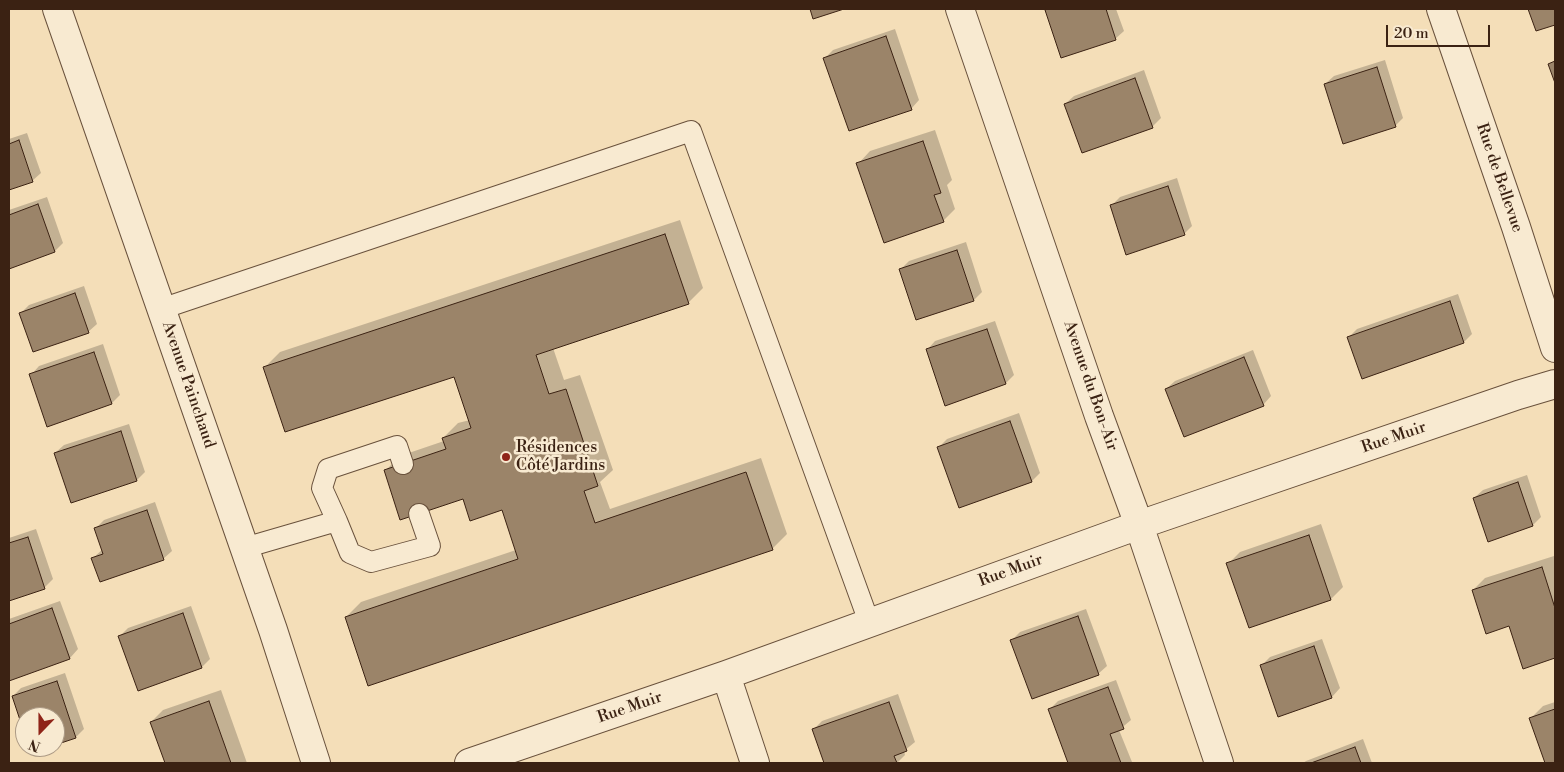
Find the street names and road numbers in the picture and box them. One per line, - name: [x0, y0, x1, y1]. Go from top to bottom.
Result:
- street label: Rue de Bellevue: [1471, 121, 1527, 235]
- street label: Avenue du Bon-Air: [1059, 318, 1121, 454]
- street label: Avenue Painchaud: [157, 319, 219, 451]
- street label: Rue Muir: [1359, 418, 1429, 458]
- street label: Rue Muir: [976, 551, 1046, 591]
- street label: Rue Muir: [595, 688, 665, 728]

